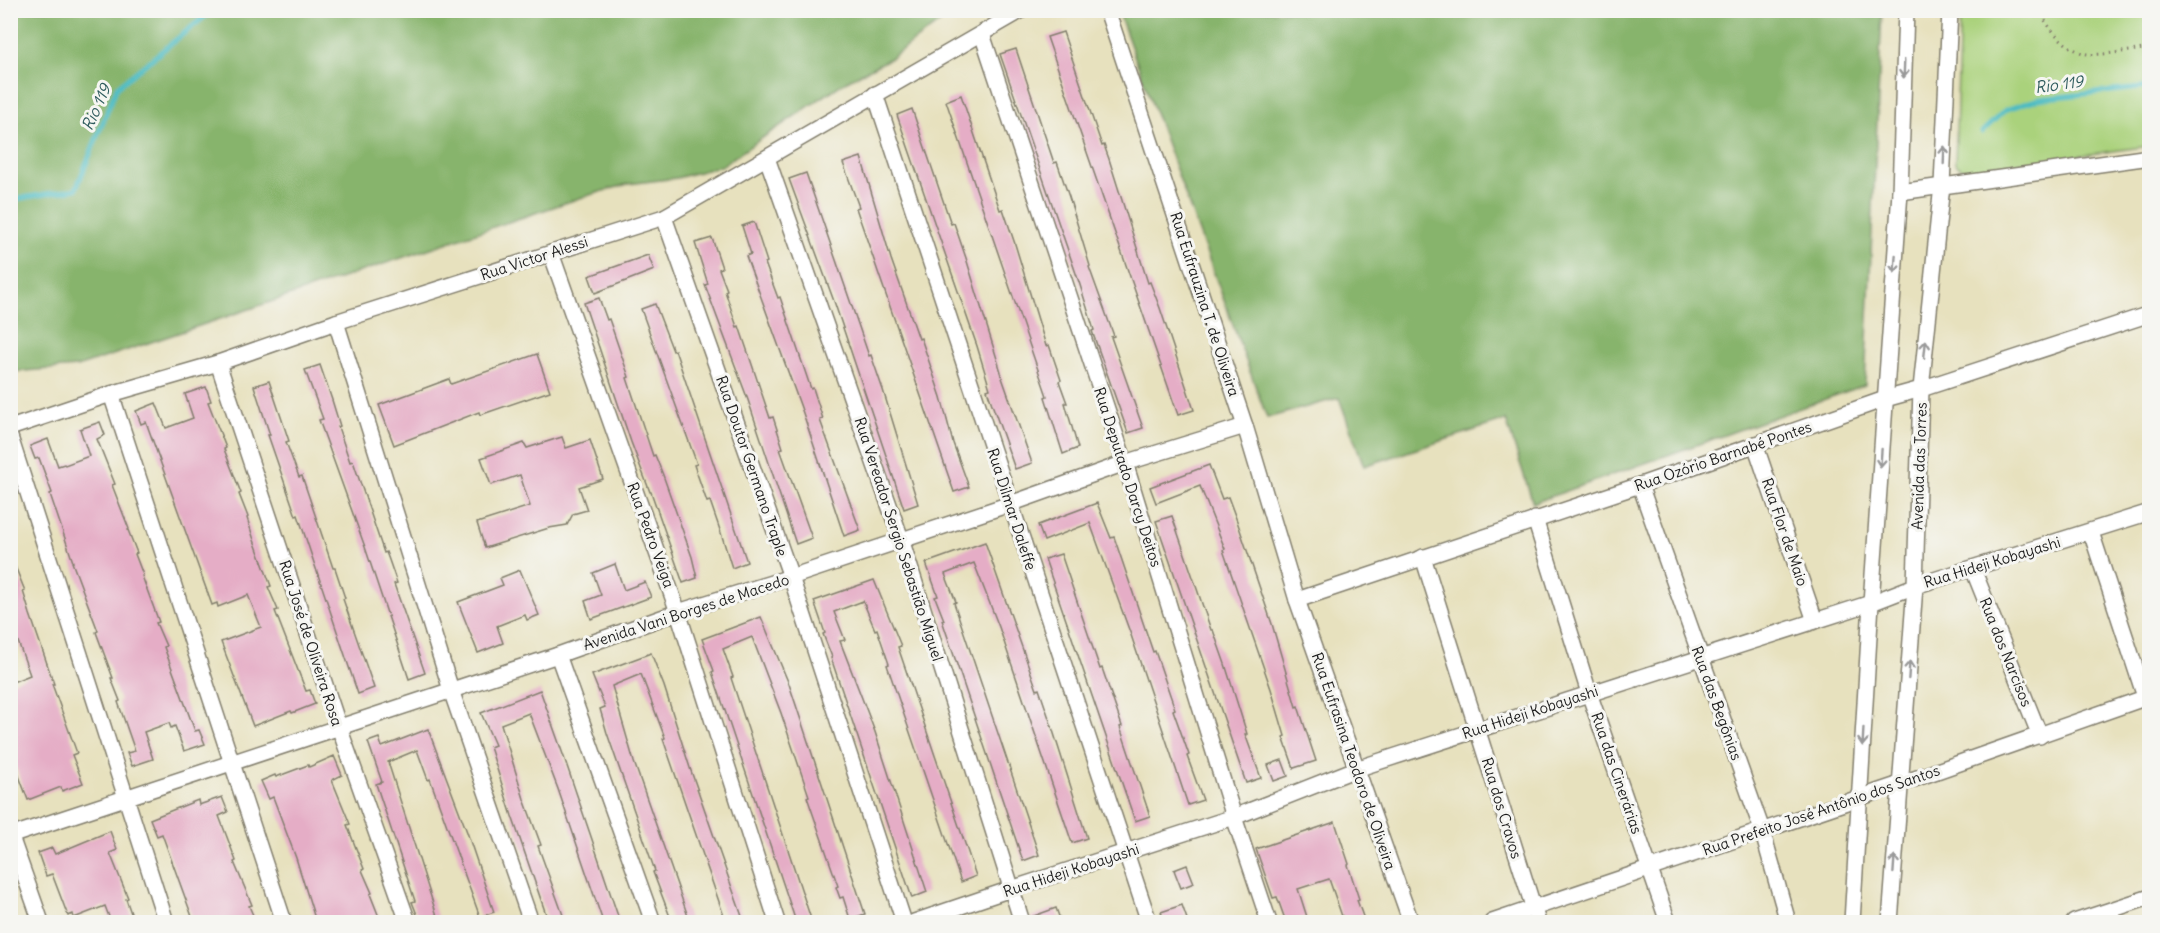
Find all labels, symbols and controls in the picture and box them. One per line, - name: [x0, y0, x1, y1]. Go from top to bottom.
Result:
- one-way arrow: [1899, 58, 1910, 78]
- water label: Rio 119: [2034, 70, 2086, 97]
- water label: Rio 119: [77, 79, 116, 133]
- one-way arrow: [1938, 146, 1949, 166]
- street label: Rua Eufrauzina T. de Oliveira: [1166, 209, 1244, 399]
- street label: Rua Victor Alessi: [478, 232, 590, 284]
- one-way arrow: [1889, 253, 1900, 273]
- one-way arrow: [1920, 340, 1931, 360]
- street label: Rua Doutor Germano Traple: [712, 373, 792, 559]
- street label: Rua Deputado Darcy Deitos: [1090, 385, 1166, 569]
- street label: Avenida das Torres: [1907, 402, 1931, 530]
- street label: Rua Vereador Sergio Sebastião Miguel: [850, 415, 948, 663]
- street label: Rua Ozório Barnabé Pontes: [1632, 417, 1814, 495]
- street label: Rua Dilmar Daleffe: [983, 446, 1041, 572]
- one-way arrow: [1875, 448, 1886, 468]
- street label: Rua Flor de Maio: [1758, 475, 1812, 589]
- street label: Rua Pedro Veiga: [623, 480, 679, 591]
- street label: Rua Hideji Kobayashi: [1921, 532, 2063, 592]
- street label: Rua José de Oliveira Rosa: [275, 558, 347, 729]
- street label: Avenida Vani Borges de Macedo: [581, 570, 791, 654]
- street label: Rua dos Narcisos: [1975, 595, 2037, 709]
- street label: Rua das Begônias: [1688, 643, 1747, 763]
- street label: Rua Eufrasina Teodoro de Oliveira: [1308, 650, 1400, 873]
- one-way arrow: [1904, 660, 1915, 680]
- street label: Rua Hideji Kobayashi: [1460, 681, 1600, 743]
- street label: Rua das Cinerárias: [1587, 710, 1647, 837]
- one-way arrow: [1857, 726, 1868, 746]
- street label: Rua dos Cravos: [1478, 755, 1526, 861]
- street label: Rua Prefeito José Antônio dos Santos: [1700, 760, 1942, 860]
- street label: Rua Hideji Kobayashi: [1001, 839, 1141, 901]
- one-way arrow: [1889, 855, 1900, 875]

